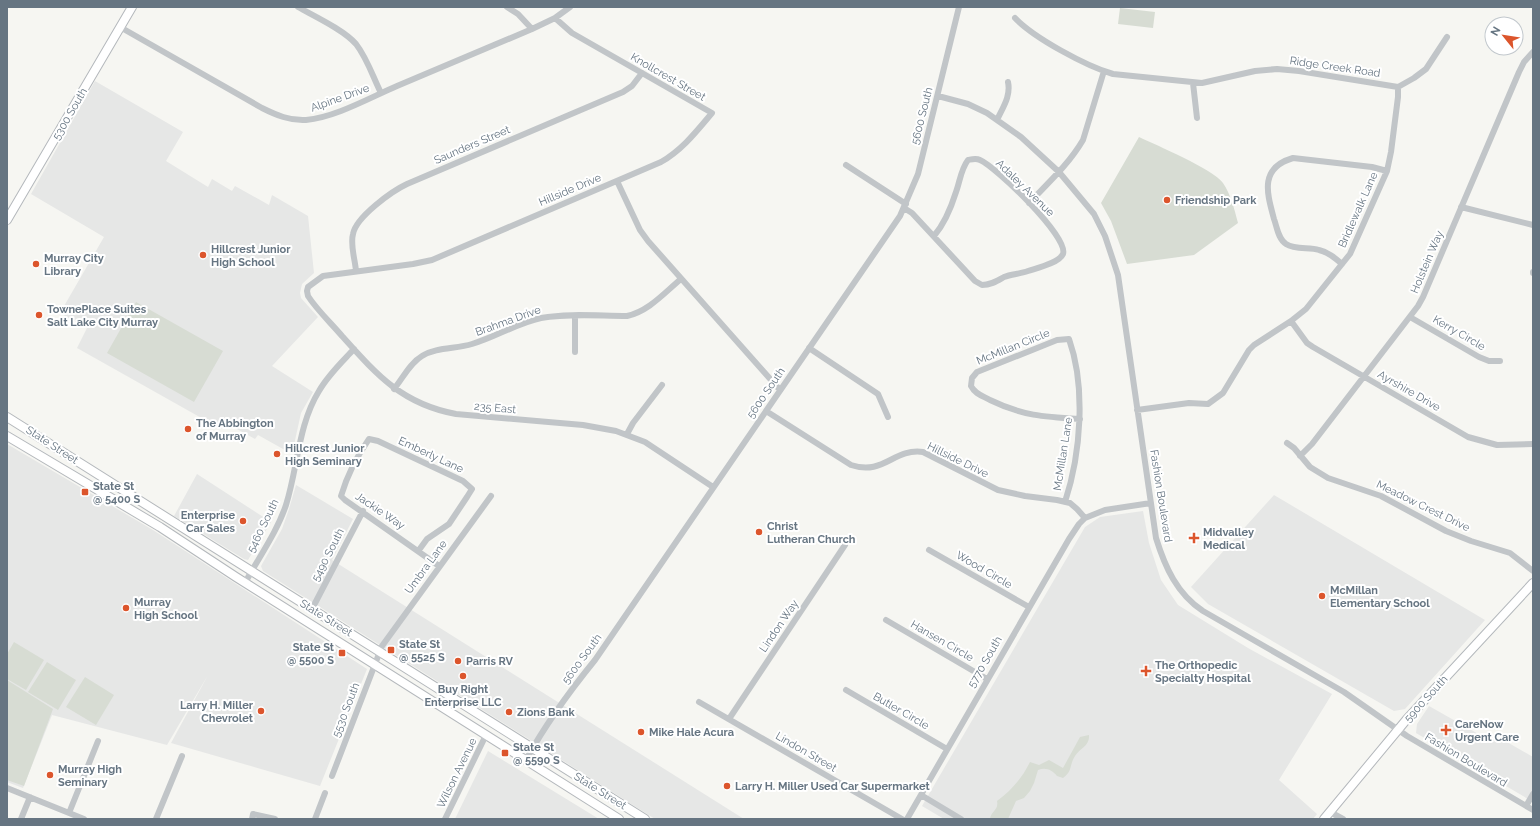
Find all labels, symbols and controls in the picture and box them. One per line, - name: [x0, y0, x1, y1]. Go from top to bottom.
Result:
- north arrow: [1484, 16, 1524, 56]
- text: N: [1488, 24, 1504, 38]
- street label: Knollcrest Street: [628, 50, 708, 104]
- street label: Ridge Creek Road: [1289, 54, 1381, 80]
- street label: Alpine Drive: [309, 81, 372, 115]
- street label: 5300 South: [50, 86, 90, 142]
- street label: 5600 South: [909, 86, 935, 146]
- street label: Saunders Street: [432, 123, 512, 167]
- street label: Adaley Avenue: [993, 157, 1057, 219]
- street label: Bridlewalk Lane: [1336, 170, 1381, 250]
- street label: Hillside Drive: [537, 171, 604, 209]
- place label: Friendship Park: [1175, 194, 1257, 207]
- marker: Friendship Park: [1162, 195, 1172, 205]
- street label: Holstein Way: [1408, 229, 1446, 295]
- place label: Hillcrest Junior High School: [211, 243, 291, 269]
- marker: Hillcrest Junior High School: [198, 250, 208, 260]
- place label: Murray City Library: [44, 252, 104, 278]
- marker: Murray City Library: [31, 259, 41, 269]
- place label: TownePlace Suites Salt Lake City Murray: [47, 303, 158, 329]
- street label: Brahma Drive: [473, 303, 543, 339]
- marker: TownePlace Suites Salt Lake City Murray: [34, 310, 44, 320]
- street label: Kerry Circle: [1430, 313, 1488, 354]
- street label: McMillan Circle: [974, 326, 1052, 368]
- street label: 5600 South: [744, 365, 788, 421]
- street label: Ayrshire Drive: [1375, 368, 1443, 414]
- street label: 235 East: [473, 400, 517, 416]
- street label: McMillan Lane: [1051, 416, 1075, 492]
- place label: The Abbington of Murray: [196, 417, 274, 443]
- street label: State Street: [23, 423, 81, 467]
- marker: The Abbington of Murray: [183, 424, 193, 434]
- street label: Emberly Lane: [396, 434, 466, 476]
- street label: Hillside Drive: [925, 440, 991, 481]
- place label: Hillcrest Junior High Seminary: [285, 442, 365, 468]
- marker: Hillcrest Junior High Seminary: [272, 449, 282, 459]
- street label: Fashion Boulevard: [1147, 449, 1175, 543]
- street label: Meadow Crest Drive: [1374, 478, 1472, 535]
- place label: State St @ 5400 S: [93, 480, 140, 506]
- marker: State St @ 5400 S: [80, 487, 90, 497]
- street label: Jackie Way: [353, 490, 407, 532]
- street label: 5460 South: [244, 497, 282, 555]
- place label: Enterprise Car Sales: [181, 509, 236, 535]
- marker: Enterprise Car Sales: [238, 516, 248, 526]
- place label: Christ Lutheran Church: [767, 520, 856, 546]
- street label: 5490 South: [309, 526, 347, 584]
- place label: Midvalley Medical: [1203, 526, 1254, 552]
- marker: Christ Lutheran Church: [754, 527, 764, 537]
- marker: Midvalley Medical: [1188, 532, 1200, 544]
- street label: Umbra Lane: [402, 537, 450, 596]
- street label: Wood Circle: [954, 549, 1015, 592]
- place label: McMillan Elementary School: [1330, 584, 1430, 610]
- marker: McMillan Elementary School: [1317, 591, 1327, 601]
- place label: Murray High School: [134, 596, 198, 622]
- street label: State Street: [297, 597, 355, 639]
- street label: Lindon Way: [757, 597, 801, 655]
- marker: Murray High School: [121, 603, 131, 613]
- street label: Hansen Circle: [908, 618, 976, 665]
- street label: 5600 South: [559, 631, 605, 687]
- street label: 5770 South: [965, 634, 1005, 690]
- place label: State St @ 5525 S: [399, 638, 445, 664]
- place label: State St @ 5500 S: [287, 641, 335, 667]
- marker: State St @ 5525 S: [386, 645, 396, 655]
- marker: State St @ 5500 S: [337, 648, 347, 658]
- place label: Parris RV: [466, 655, 514, 668]
- marker: Parris RV: [453, 656, 463, 666]
- place label: The Orthopedic Specialty Hospital: [1155, 659, 1251, 685]
- marker: The Orthopedic Specialty Hospital: [1140, 665, 1152, 677]
- marker: Buy Right Enterprise LLC: [458, 671, 468, 681]
- street label: 5900 South: [1402, 673, 1450, 725]
- street label: 5530 South: [330, 681, 362, 739]
- place label: Buy Right Enterprise LLC: [424, 683, 502, 709]
- street label: Butler Circle: [871, 690, 932, 733]
- place label: Larry H. Miller Chevrolet: [180, 699, 254, 725]
- marker: Larry H. Miller Chevrolet: [256, 706, 266, 716]
- place label: Zions Bank: [517, 706, 576, 719]
- marker: Zions Bank: [504, 707, 514, 717]
- place label: CareNow Urgent Care: [1455, 718, 1519, 744]
- marker: CareNow Urgent Care: [1440, 724, 1452, 736]
- place label: Mike Hale Acura: [649, 726, 734, 739]
- marker: Mike Hale Acura: [636, 727, 646, 737]
- street label: Lindon Street: [773, 729, 839, 775]
- street label: Fashion Boulevard: [1423, 730, 1510, 790]
- street label: Wilson Avenue: [434, 735, 480, 810]
- place label: State St @ 5590 S: [513, 741, 560, 767]
- marker: State St @ 5590 S: [500, 748, 510, 758]
- place label: Murray High Seminary: [58, 763, 122, 789]
- marker: Murray High Seminary: [45, 770, 55, 780]
- street label: State Street: [571, 770, 629, 812]
- place label: Larry H. Miller Used Car Supermarket: [735, 780, 930, 793]
- marker: Larry H. Miller Used Car Supermarket: [722, 781, 732, 791]

